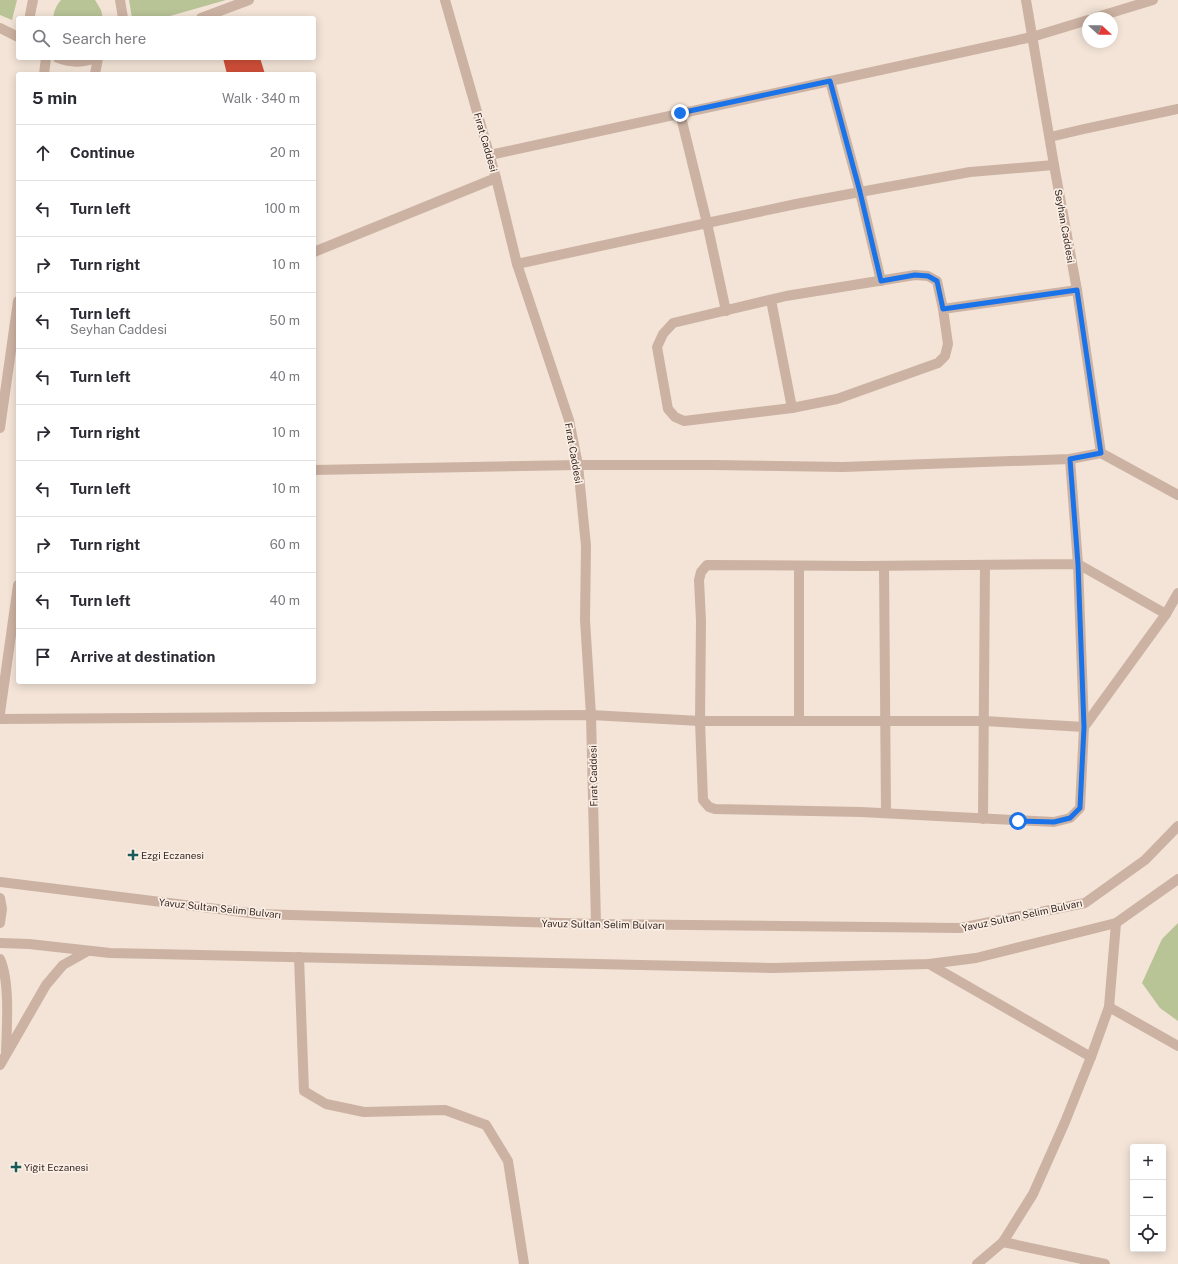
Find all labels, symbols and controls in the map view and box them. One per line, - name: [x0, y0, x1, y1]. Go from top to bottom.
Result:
- north arrow: [1082, 12, 1118, 48]
- search box: [16, 16, 316, 60]
- icon: search: [30, 27, 52, 49]
- text: Search here: [62, 30, 146, 47]
- text: 5 min: [32, 88, 77, 108]
- text: Walk · 340 m: [222, 91, 300, 106]
- route end: [671, 104, 689, 122]
- street label: Fırat Caddesi: [472, 111, 500, 173]
- icon: ahead: [32, 142, 54, 164]
- text: Continue: [70, 144, 135, 161]
- text: 20 m: [270, 145, 300, 160]
- street label: Seyhan Caddesi: [1053, 188, 1077, 264]
- icon: left: [32, 198, 54, 220]
- text: Turn left: [70, 200, 131, 217]
- text: 100 m: [264, 201, 300, 216]
- icon: right: [32, 254, 54, 276]
- text: Turn right: [70, 256, 140, 273]
- text: 10 m: [272, 257, 300, 272]
- text: Turn left: [70, 305, 131, 322]
- icon: left: [32, 310, 54, 332]
- text: 50 m: [269, 313, 300, 328]
- text: Seyhan Caddesi: [70, 322, 167, 337]
- icon: left: [32, 366, 54, 388]
- text: Turn left: [70, 368, 131, 385]
- text: 40 m: [269, 369, 300, 384]
- icon: right: [32, 422, 54, 444]
- street label: Fırat Caddesi: [563, 422, 585, 484]
- text: Turn right: [70, 424, 140, 441]
- text: 10 m: [272, 425, 300, 440]
- icon: left: [32, 478, 54, 500]
- text: Turn left: [70, 480, 131, 497]
- text: 10 m: [272, 481, 300, 496]
- icon: right: [32, 534, 54, 556]
- text: Turn right: [70, 536, 140, 553]
- text: 60 m: [270, 537, 300, 552]
- icon: left: [32, 590, 54, 612]
- text: Turn left: [70, 592, 131, 609]
- text: 40 m: [269, 593, 300, 608]
- icon: arrive: [32, 646, 54, 668]
- text: Arrive at destination: [70, 648, 215, 665]
- street label: Fırat Caddesi: [586, 745, 600, 807]
- route start: [1009, 812, 1027, 830]
- place label: Ezgi Eczanesi: [141, 849, 204, 861]
- marker: Ezgi Eczanesi: [128, 850, 138, 860]
- street label: Yavuz Sultan Selim Bulvarı: [158, 896, 282, 920]
- street label: Yavuz Sultan Selim Bulvarı: [961, 896, 1083, 934]
- street label: Yavuz Sultan Selim Bulvarı: [541, 917, 665, 931]
- map controls: [1130, 1144, 1166, 1252]
- button: +: [1130, 1144, 1166, 1180]
- place label: Yiğit Eczanesi: [24, 1161, 88, 1173]
- marker: Yiğit Eczanesi: [11, 1162, 21, 1172]
- button: −: [1130, 1180, 1166, 1216]
- button: locate: [1130, 1216, 1166, 1252]

